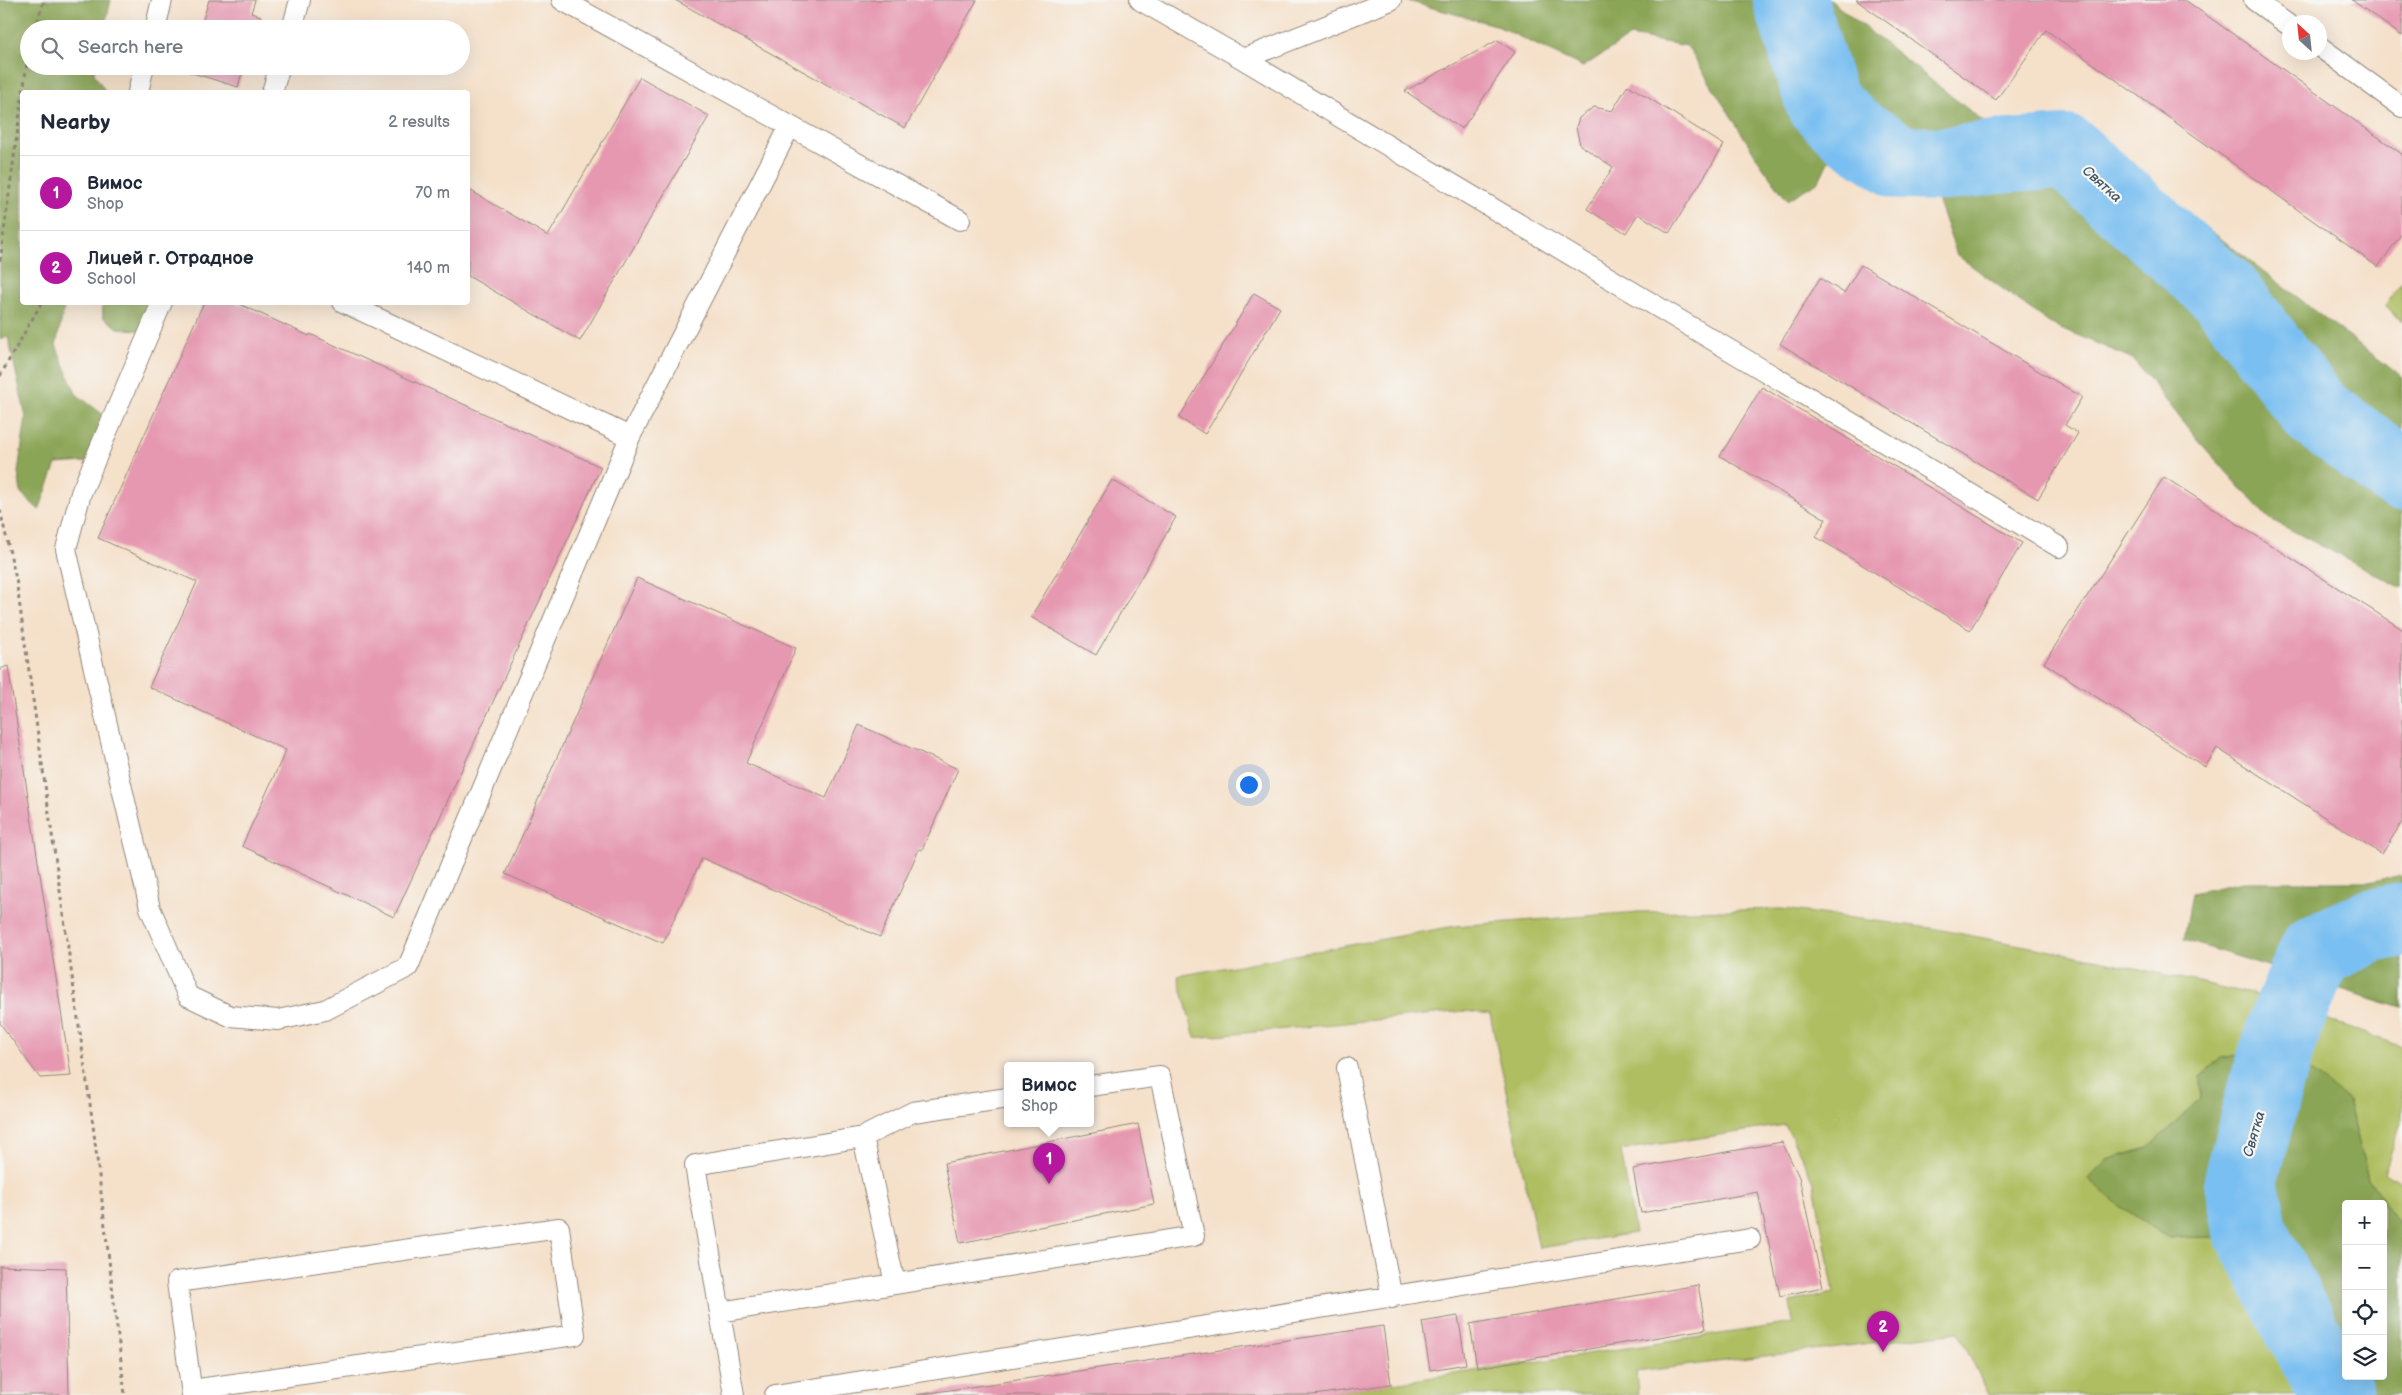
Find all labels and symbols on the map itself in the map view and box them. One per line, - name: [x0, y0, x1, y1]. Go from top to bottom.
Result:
- north arrow: [2282, 15, 2327, 60]
- water label: Святка: [2079, 162, 2125, 206]
- your location: [1236, 772, 1262, 798]
- water label: Святка: [2239, 1109, 2269, 1159]
- pin: 1: [1033, 1143, 1065, 1184]
- pin: 2: [1867, 1311, 1899, 1352]

